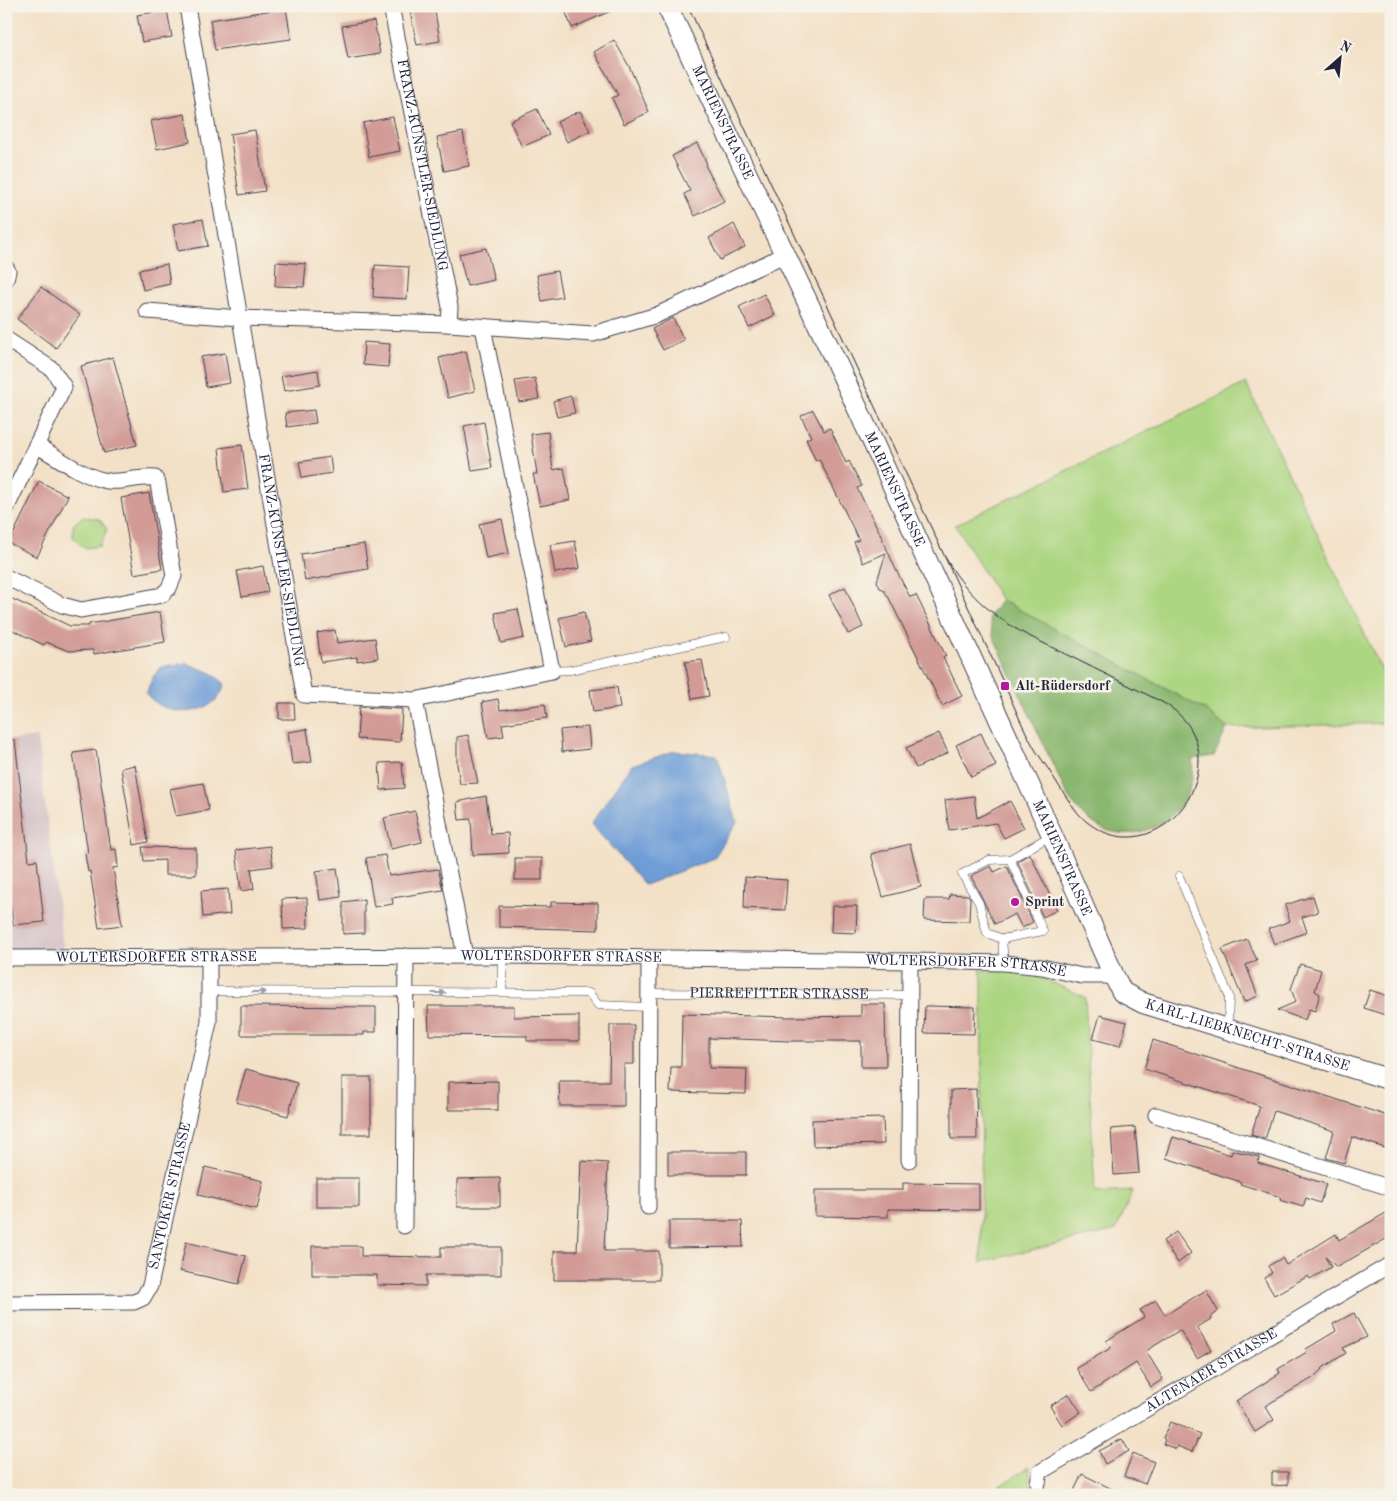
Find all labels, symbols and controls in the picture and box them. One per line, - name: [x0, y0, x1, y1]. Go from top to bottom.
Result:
- north arrow: [1314, 32, 1364, 82]
- text: N: [1338, 39, 1354, 56]
- street label: FRANZ-KÜNSTLER-SIEDLUNG: [395, 58, 450, 272]
- street label: MARIENSTRASSE: [689, 63, 755, 182]
- street label: MARIENSTRASSE: [862, 429, 927, 549]
- street label: FRANZ-KÜNSTLER-SIEDLUNG: [256, 453, 306, 668]
- place label: Alt-Rüdersdorf: [1015, 679, 1111, 693]
- marker: Alt-Rüdersdorf: [999, 680, 1011, 692]
- street label: MARIENSTRASSE: [1030, 798, 1094, 918]
- place label: Sprint: [1025, 895, 1064, 909]
- marker: Sprint: [1009, 896, 1021, 908]
- street label: WOLTERSDORFER STRASSE: [460, 949, 662, 965]
- street label: WOLTERSDORFER STRASSE: [55, 950, 257, 965]
- street label: WOLTERSDORFER STRASSE: [865, 953, 1068, 979]
- street label: PIERREFITTER STRASSE: [689, 986, 869, 1002]
- one-way arrow: [251, 988, 267, 996]
- one-way arrow: [431, 989, 447, 997]
- street label: KARL-LIEBKNECHT-STRASSE: [1143, 997, 1351, 1074]
- street label: SANTOKER STRASSE: [147, 1121, 193, 1271]
- street label: ALTENAER STRASSE: [1143, 1326, 1280, 1415]

